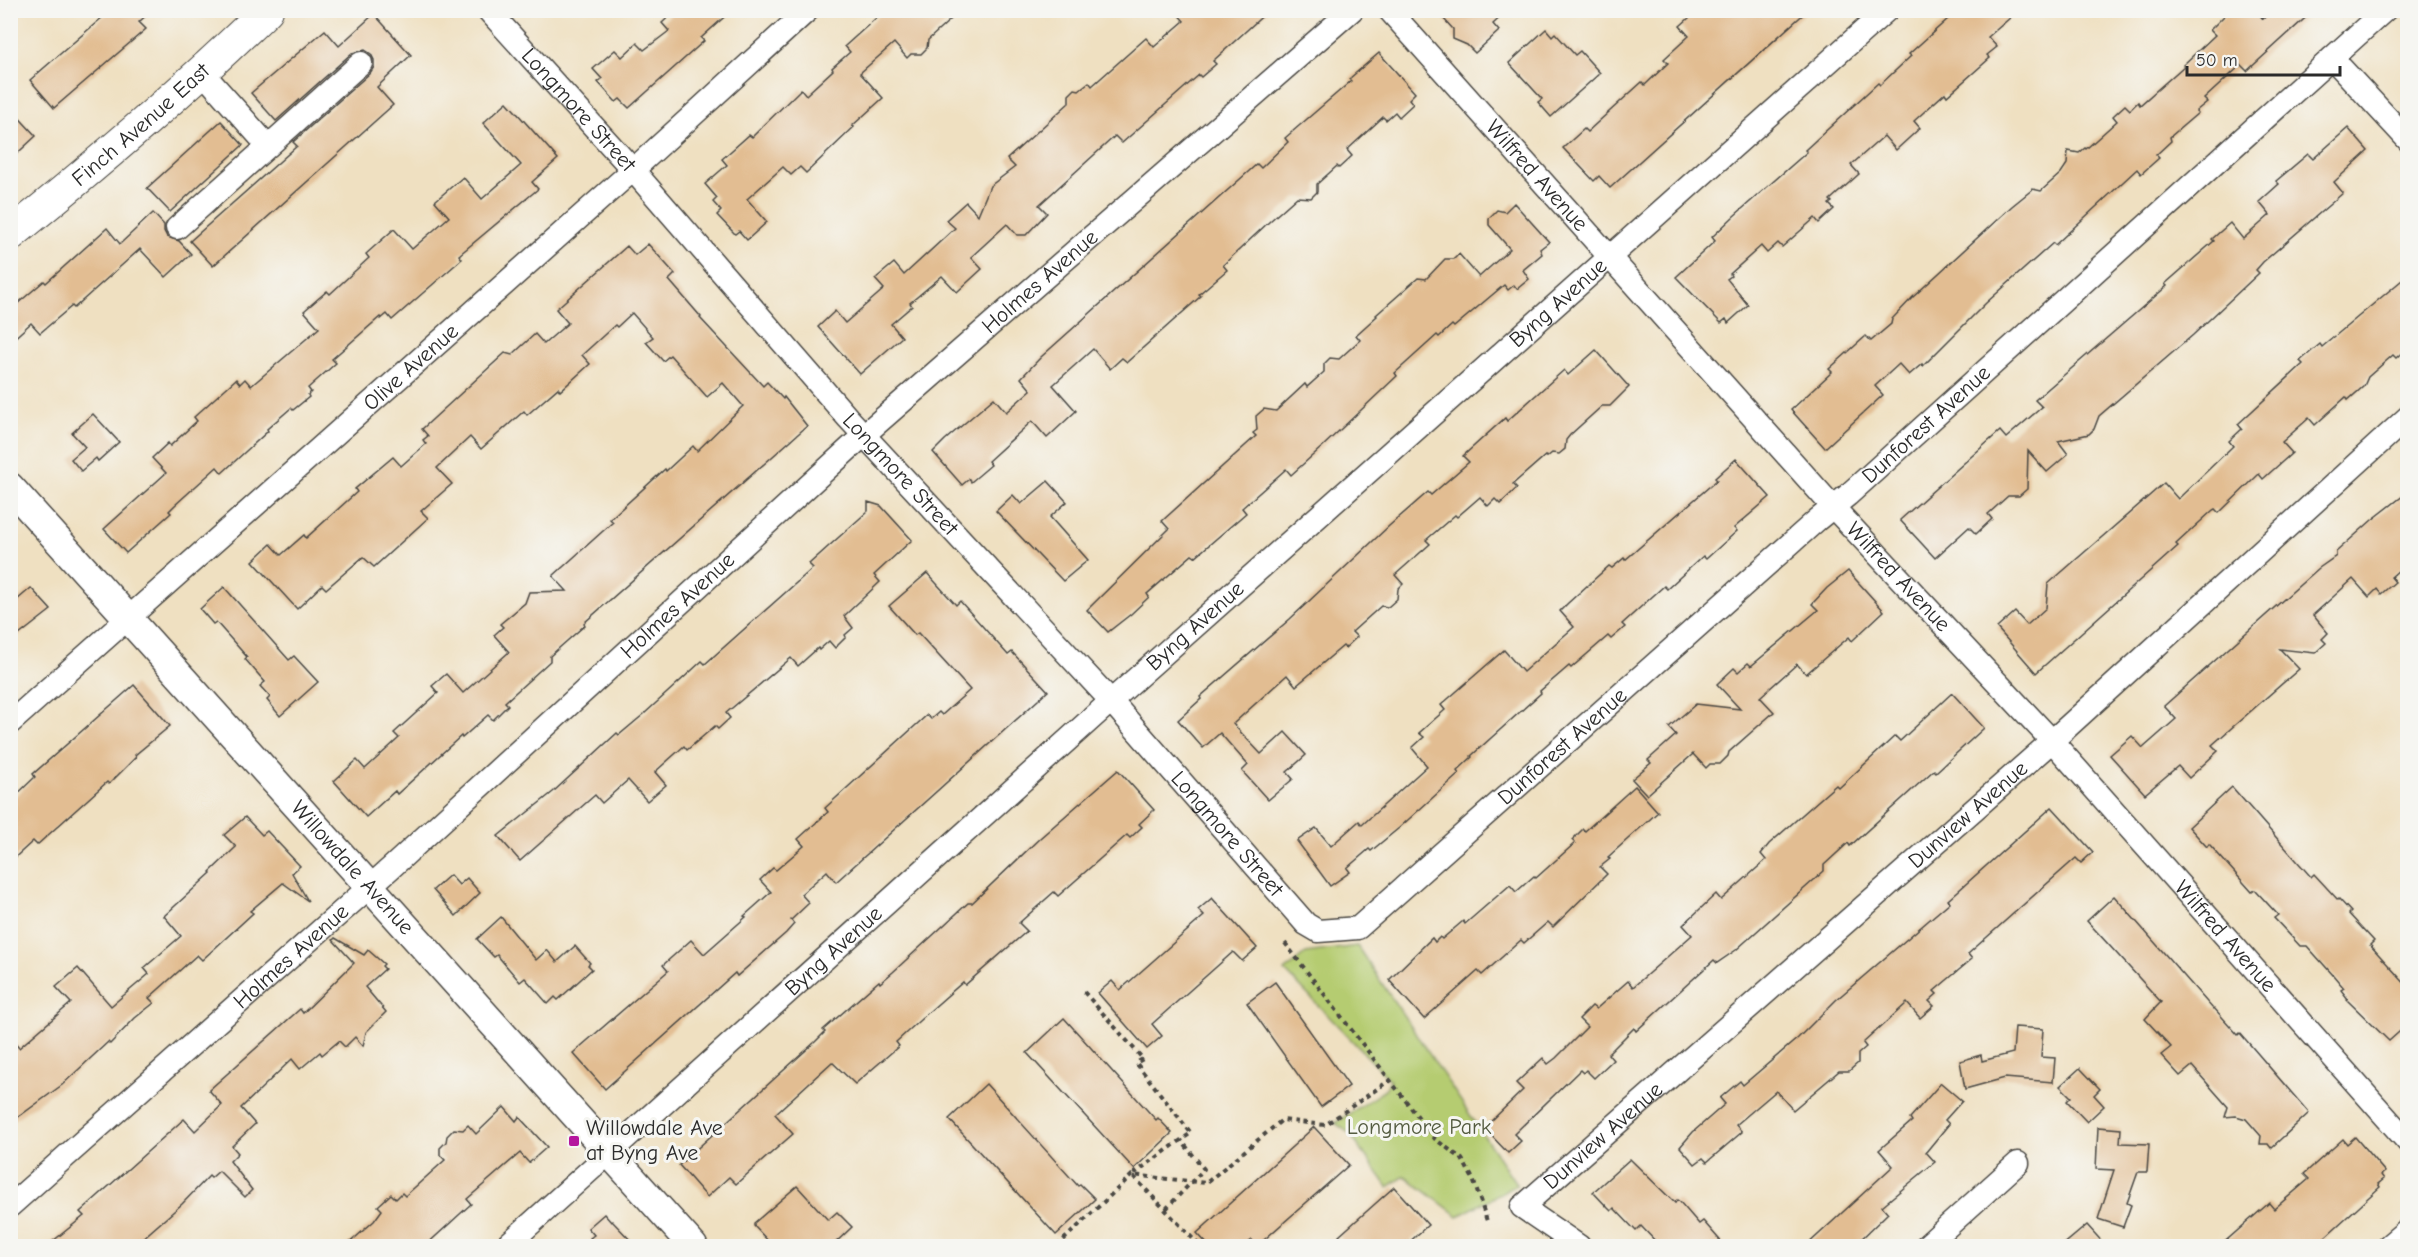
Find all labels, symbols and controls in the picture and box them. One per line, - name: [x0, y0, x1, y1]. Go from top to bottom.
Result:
- scale bar: [2187, 39, 2340, 77]
- street label: Longmore Street: [516, 43, 642, 178]
- text: 50 m: [2196, 50, 2238, 71]
- street label: Finch Avenue East: [67, 57, 216, 192]
- street label: Wilfred Avenue: [1480, 115, 1593, 237]
- street label: Holmes Avenue: [977, 224, 1103, 339]
- street label: Byng Avenue: [1504, 253, 1612, 353]
- street label: Olive Avenue: [358, 318, 464, 416]
- street label: Dunforest Avenue: [1857, 360, 1996, 489]
- street label: Longmore Street: [837, 408, 964, 541]
- street label: Wilfred Avenue: [1841, 517, 1956, 637]
- street label: Holmes Avenue: [615, 547, 740, 664]
- street label: Byng Avenue: [1141, 576, 1249, 676]
- street label: Dunforest Avenue: [1492, 682, 1632, 811]
- street label: Dunview Avenue: [1903, 756, 2033, 874]
- street label: Longmore Street: [1165, 766, 1289, 902]
- street label: Willowdale Avenue: [286, 795, 419, 940]
- street label: Wilfred Avenue: [2169, 875, 2282, 997]
- street label: Holmes Avenue: [228, 898, 354, 1014]
- street label: Byng Avenue: [780, 900, 888, 1001]
- street label: Dunview Avenue: [1538, 1076, 1668, 1195]
- park label: Longmore Park: [1347, 1114, 1492, 1140]
- place label: Willowdale Ave at Byng Ave: [586, 1115, 723, 1166]
- marker: Willowdale Ave at Byng Ave: [567, 1134, 581, 1148]

